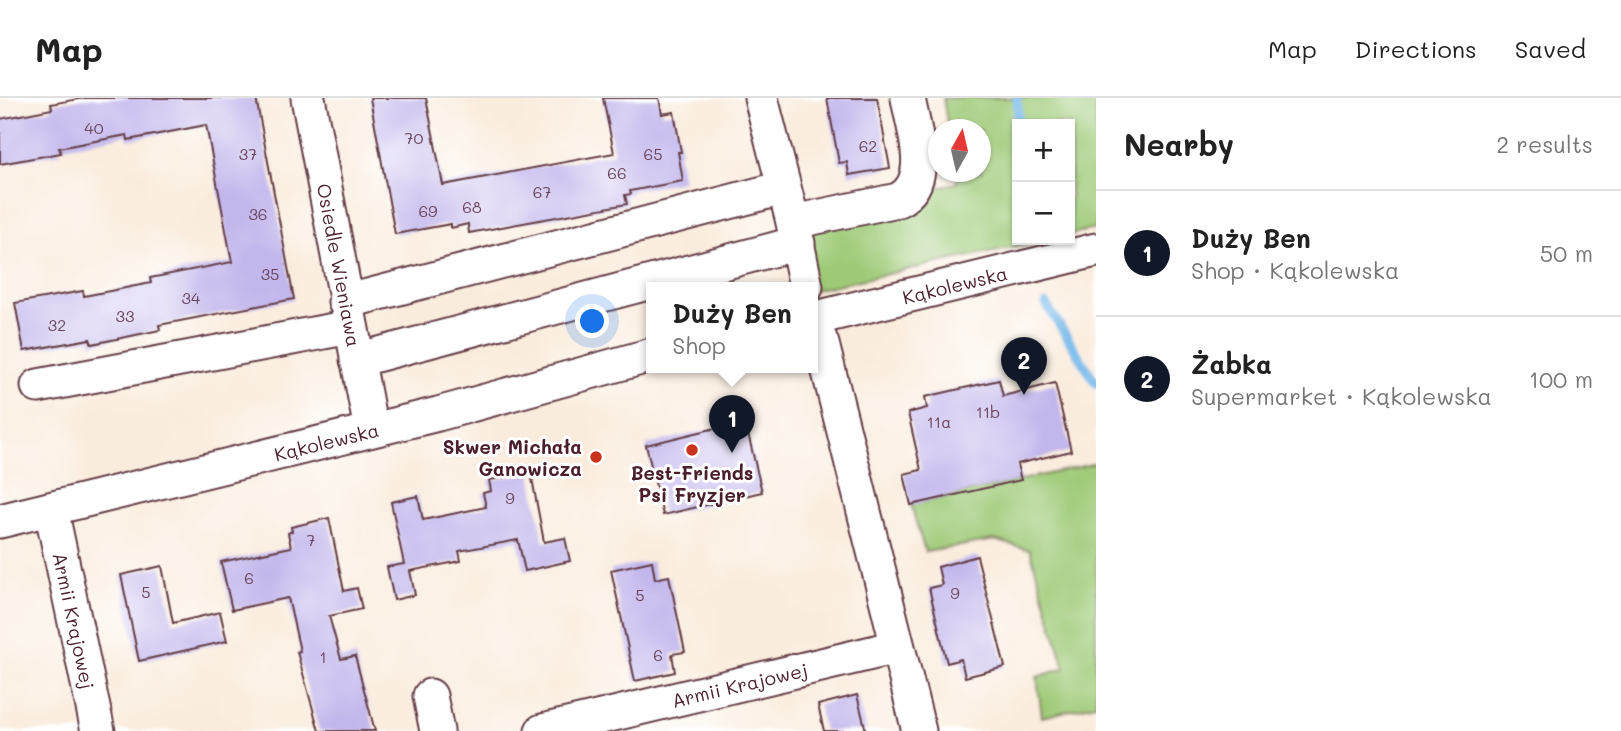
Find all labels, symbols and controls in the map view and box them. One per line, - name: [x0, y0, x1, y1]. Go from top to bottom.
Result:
- text: Map: [35, 27, 103, 70]
- text: Map: [1268, 33, 1317, 64]
- text: Directions: [1355, 33, 1477, 64]
- text: Saved: [1515, 33, 1586, 64]
- house number: 40: [84, 117, 104, 138]
- north arrow: [928, 119, 991, 182]
- map controls: [1012, 119, 1075, 245]
- button: +: [1012, 119, 1075, 182]
- text: Nearby: [1124, 124, 1234, 164]
- house number: 70: [405, 127, 424, 148]
- text: 2 results: [1496, 129, 1593, 159]
- house number: 62: [859, 135, 877, 156]
- house number: 37: [239, 143, 257, 164]
- house number: 65: [644, 143, 663, 164]
- house number: 66: [607, 162, 627, 183]
- street label: Osiedle Wieniawa: [312, 181, 367, 349]
- house number: 67: [533, 181, 551, 202]
- button: −: [1012, 182, 1075, 245]
- house number: 68: [462, 196, 482, 217]
- house number: 69: [418, 200, 438, 221]
- house number: 36: [248, 203, 268, 224]
- text: Duży Ben: [1191, 221, 1311, 255]
- text: 1: [1142, 238, 1152, 268]
- text: 50 m: [1540, 238, 1593, 268]
- text: Shop · Kąkolewska: [1191, 255, 1399, 285]
- street label: Kąkolewska: [900, 259, 1010, 309]
- house number: 35: [261, 263, 279, 284]
- popup: [646, 282, 818, 373]
- house number: 34: [182, 287, 201, 308]
- text: Duży Ben: [672, 296, 792, 330]
- your location: [575, 304, 609, 338]
- house number: 33: [116, 305, 134, 326]
- house number: 32: [48, 314, 66, 335]
- text: Shop: [672, 330, 726, 360]
- pin: 2: [1001, 337, 1047, 395]
- text: Żabka: [1191, 347, 1272, 381]
- text: 2: [1141, 364, 1153, 394]
- text: 100 m: [1529, 364, 1593, 394]
- text: Supermarket · Kąkolewska: [1191, 381, 1492, 411]
- pin: 1: [709, 395, 755, 453]
- house number: 11b: [976, 401, 1000, 422]
- house number: 11a: [927, 411, 951, 432]
- street label: Kąkolewska: [271, 416, 381, 466]
- place label: Skwer Michała Ganowicza: [443, 434, 582, 481]
- marker: Best-Friends Psi Fryzjer: [684, 442, 700, 458]
- marker: Skwer Michała Ganowicza: [588, 449, 604, 465]
- place label: Best-Friends Psi Fryzjer: [631, 460, 753, 507]
- house number: 9: [505, 487, 515, 508]
- house number: 7: [307, 529, 316, 550]
- street label: Armii Krajowej: [48, 550, 101, 691]
- house number: 6: [244, 567, 254, 588]
- house number: 5: [141, 581, 151, 602]
- house number: 9: [950, 582, 960, 603]
- house number: 5: [635, 584, 645, 605]
- house number: 6: [653, 644, 663, 665]
- house number: 1: [319, 646, 327, 667]
- street label: Armii Krajowej: [669, 656, 810, 712]

